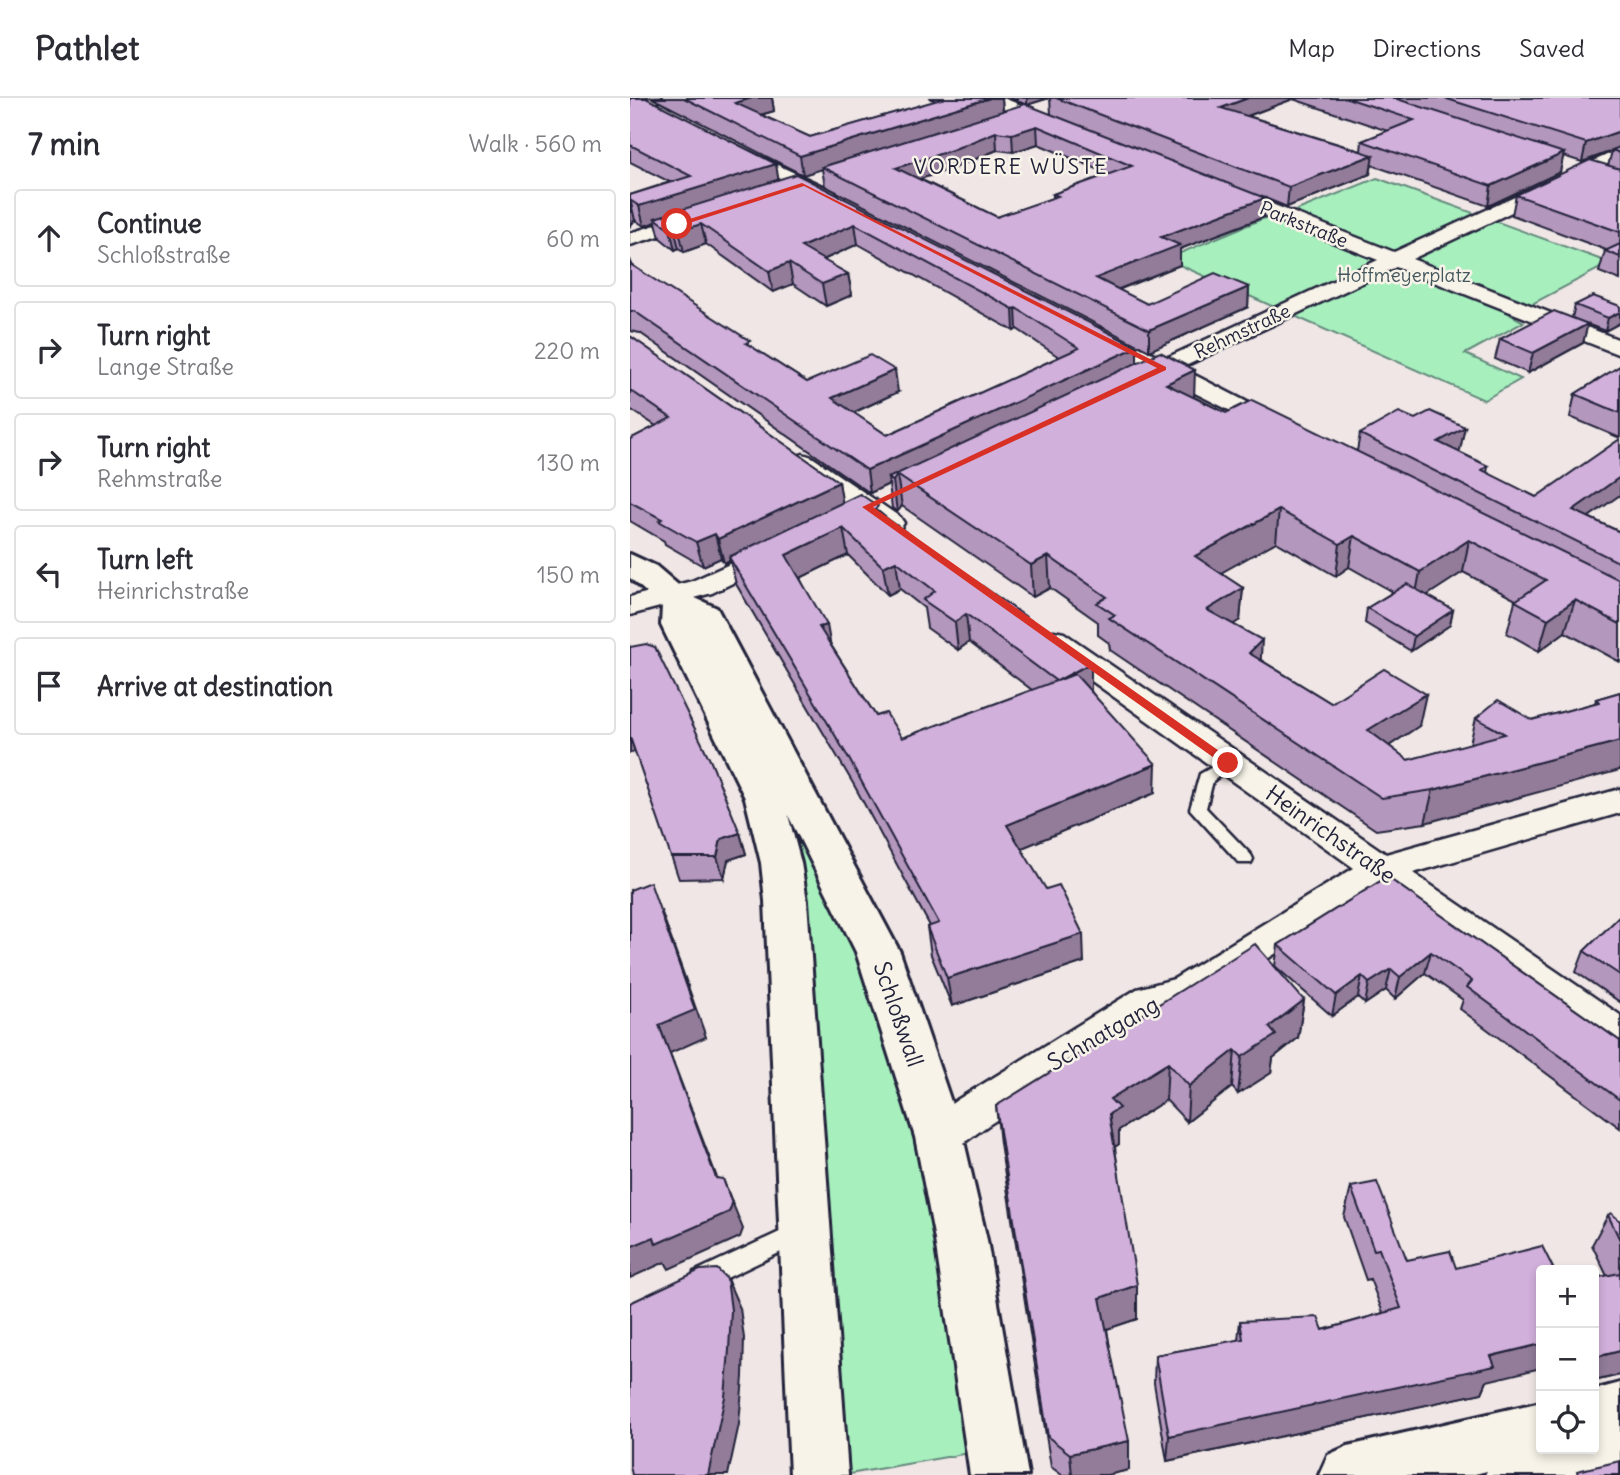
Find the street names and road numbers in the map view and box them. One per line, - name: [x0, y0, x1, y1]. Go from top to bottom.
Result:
- street label: Parkstraße: [1256, 195, 1352, 253]
- street label: Rehmstraße: [1190, 298, 1294, 364]
- street label: Heinrichstraße: [1260, 778, 1402, 890]
- street label: Schloßwall: [867, 958, 931, 1070]
- street label: Schnatgang: [1042, 989, 1164, 1077]

